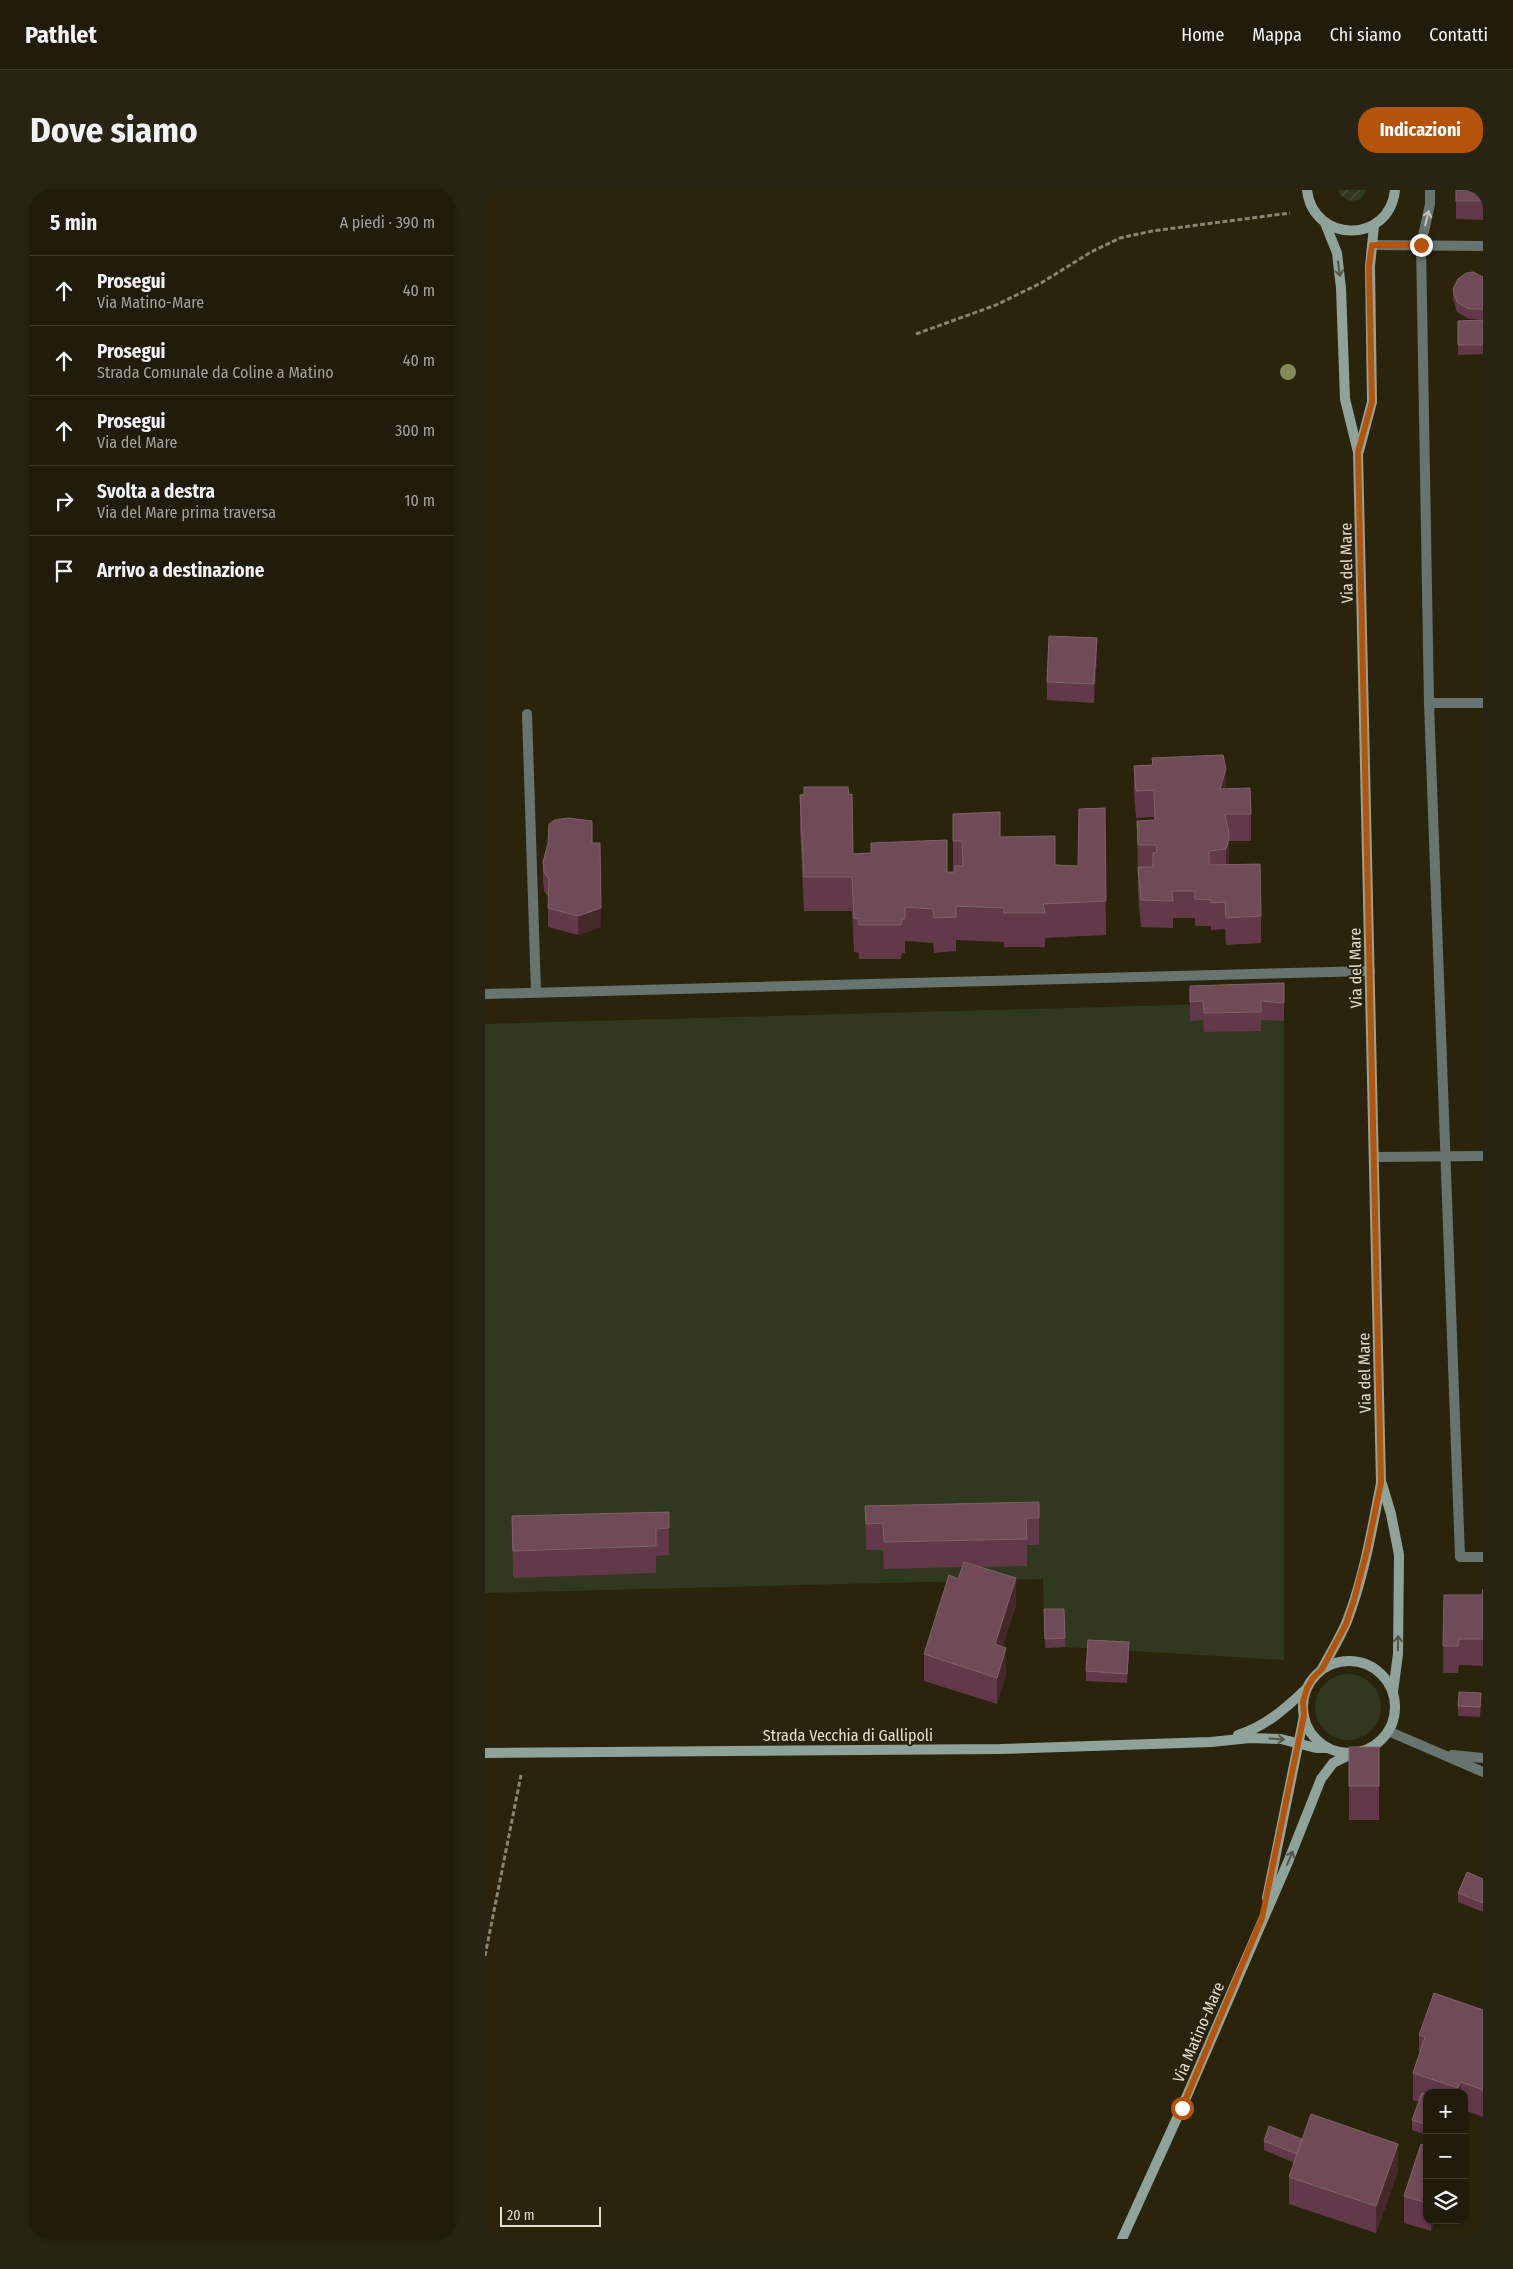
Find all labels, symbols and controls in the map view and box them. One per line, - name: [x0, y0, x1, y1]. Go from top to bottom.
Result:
- text: Pathlet: [25, 21, 97, 49]
- text: Home: [1181, 24, 1224, 46]
- text: Mappa: [1252, 24, 1302, 46]
- text: Chi siamo: [1330, 24, 1401, 46]
- text: Contatti: [1429, 24, 1488, 46]
- button: Indicazioni: [1358, 107, 1483, 153]
- text: Dove siamo: [30, 109, 198, 151]
- text: 5 min: [50, 210, 97, 236]
- one-way arrow: [1423, 210, 1432, 226]
- text: A piedi · 390 m: [340, 213, 435, 232]
- route end: [1410, 234, 1433, 257]
- one-way arrow: [1334, 261, 1344, 277]
- text: Prosegui: [97, 270, 166, 293]
- icon: ahead: [50, 277, 78, 305]
- text: 40 m: [403, 281, 435, 300]
- text: Via Matino-Mare: [97, 293, 204, 312]
- text: Prosegui: [97, 340, 166, 363]
- icon: ahead: [50, 347, 78, 375]
- text: 40 m: [403, 351, 435, 370]
- text: Strada Comunale da Coline a Matino: [97, 363, 334, 382]
- text: Prosegui: [97, 410, 166, 433]
- icon: ahead: [50, 417, 78, 445]
- text: 300 m: [395, 421, 435, 440]
- text: Via del Mare: [97, 433, 178, 452]
- text: Svolta a destra: [97, 480, 215, 503]
- icon: right: [50, 487, 78, 515]
- text: 10 m: [404, 491, 435, 510]
- text: Via del Mare prima traversa: [97, 503, 276, 522]
- street label: Via del Mare: [1336, 522, 1357, 603]
- icon: arrive: [50, 557, 78, 585]
- text: Arrivo a destinazione: [97, 559, 264, 582]
- street label: Via del Mare: [1345, 927, 1366, 1008]
- street label: Via del Mare: [1354, 1332, 1375, 1413]
- one-way arrow: [1393, 1636, 1403, 1652]
- street label: Strada Vecchia di Gallipoli: [763, 1726, 933, 1745]
- one-way arrow: [1268, 1735, 1284, 1744]
- one-way arrow: [1285, 1851, 1295, 1866]
- street label: Via Matino-Mare: [1169, 1979, 1228, 2085]
- map controls: [1423, 2089, 1468, 2224]
- button: +: [1423, 2089, 1468, 2134]
- route start: [1171, 2097, 1194, 2120]
- button: −: [1423, 2134, 1468, 2179]
- button: layers: [1423, 2179, 1468, 2224]
- scale bar: [500, 2204, 601, 2227]
- text: 20 m: [507, 2207, 535, 2224]

